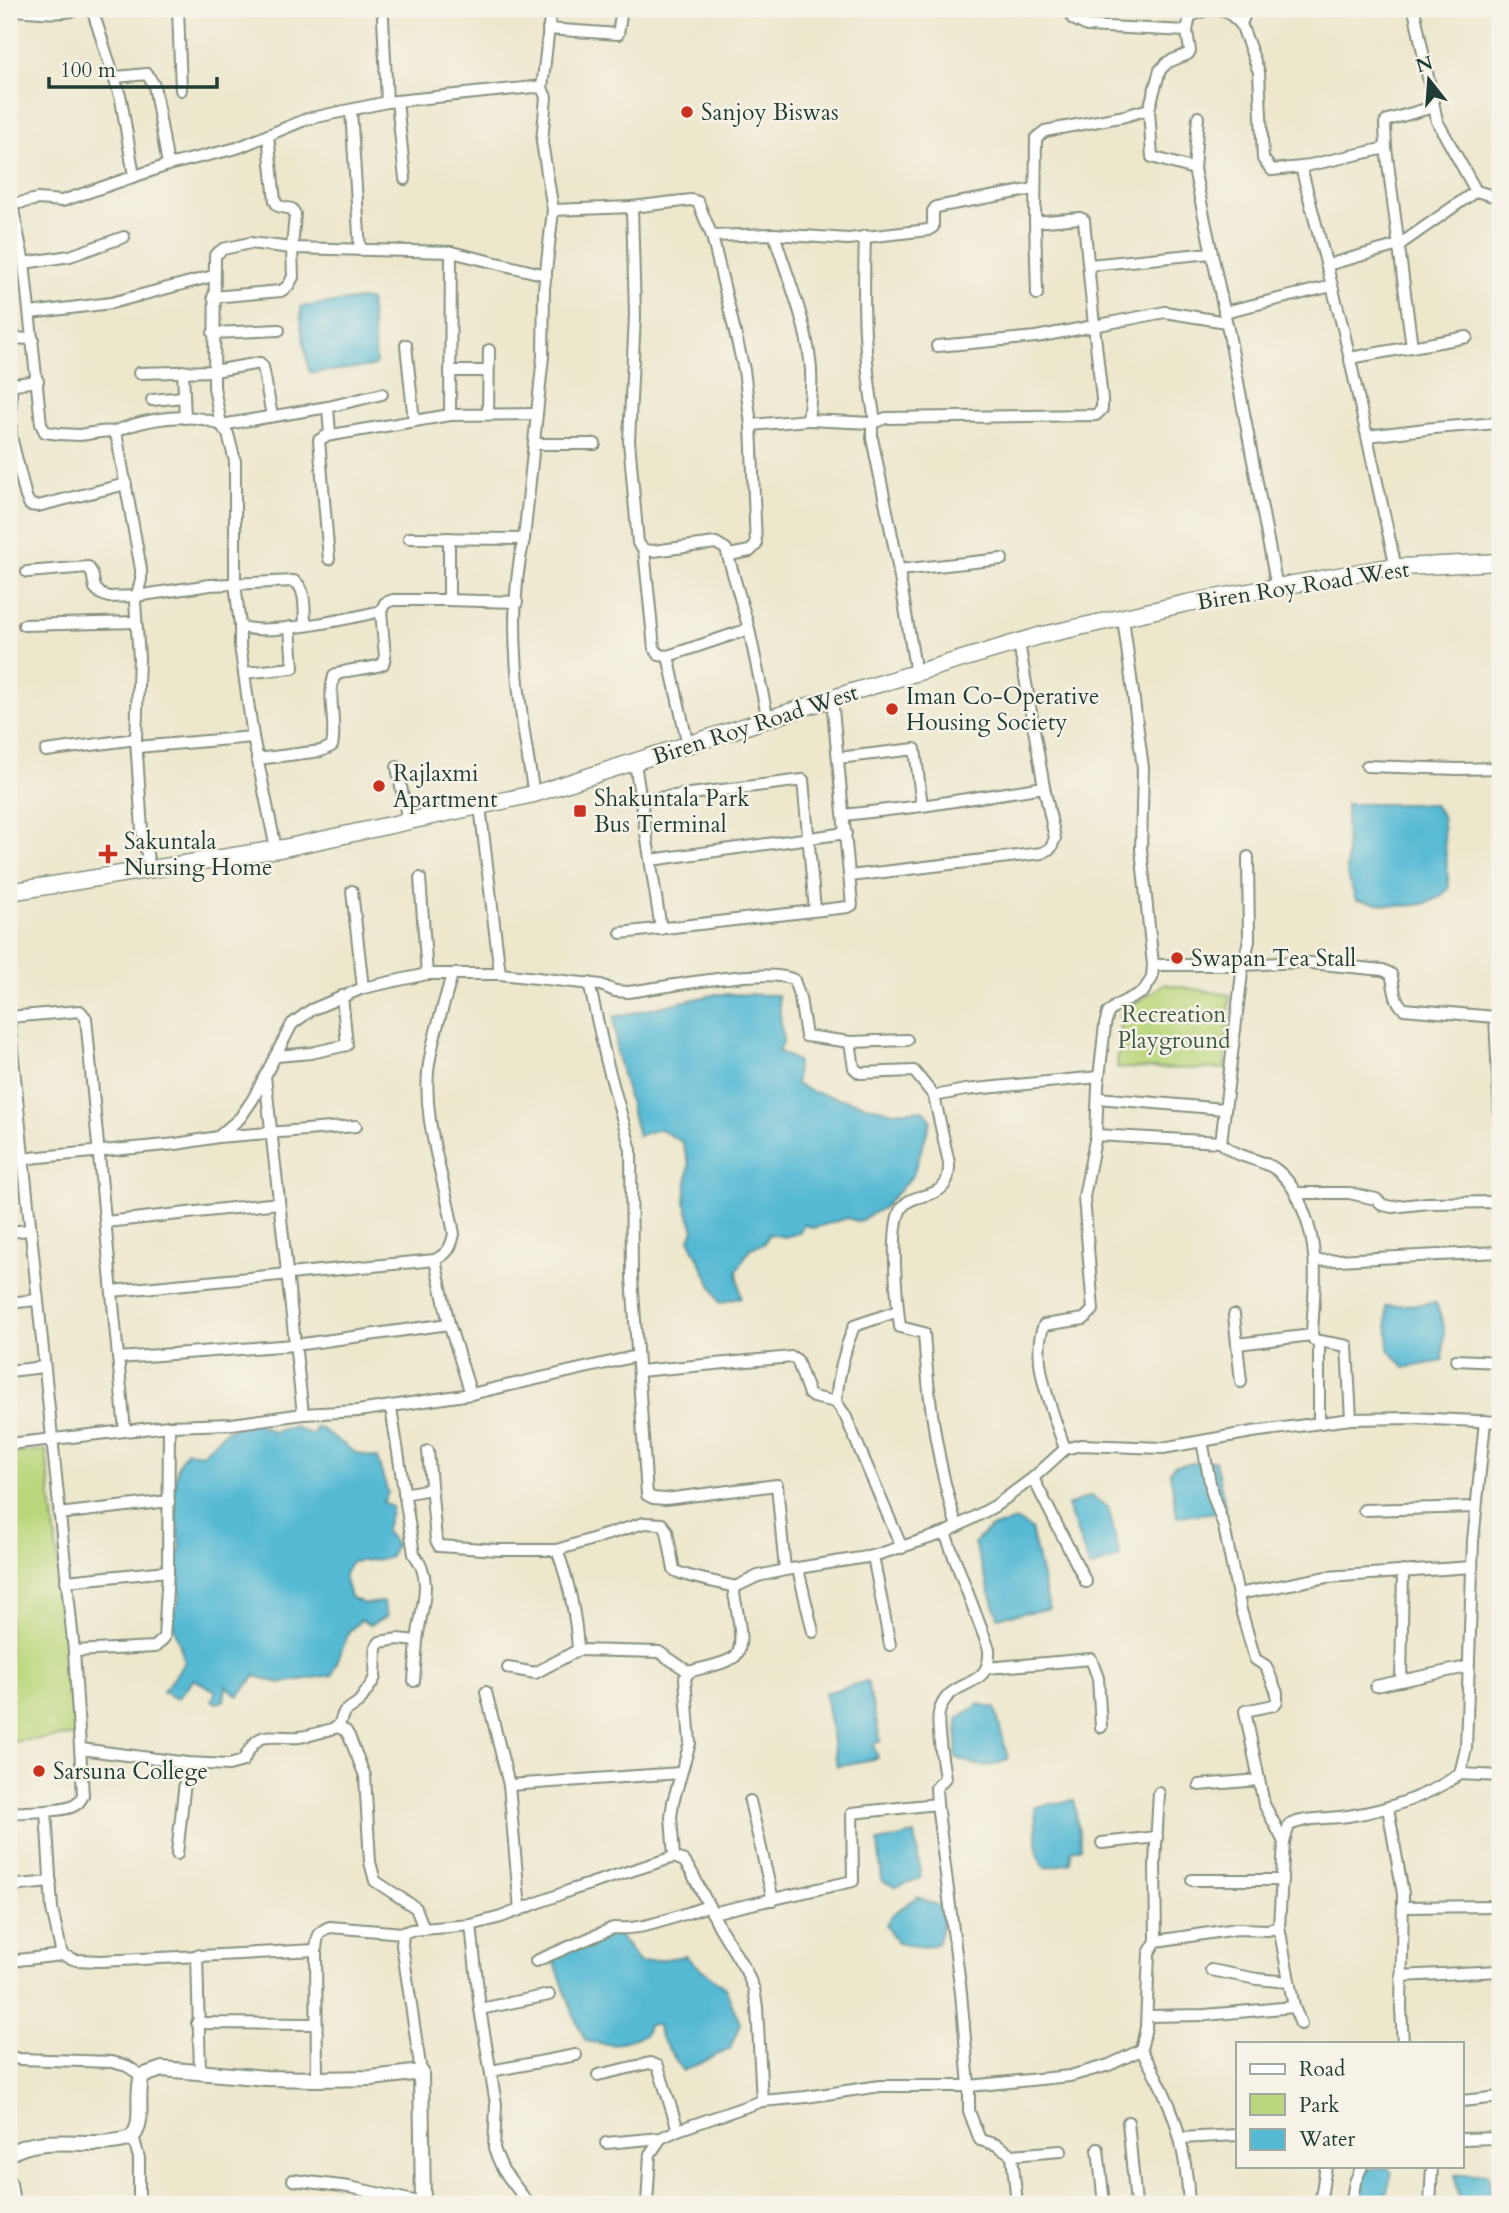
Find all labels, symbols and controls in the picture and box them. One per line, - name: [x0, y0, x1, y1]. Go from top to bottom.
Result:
- scale bar: [49, 46, 217, 90]
- north arrow: [1394, 46, 1464, 116]
- text: N: [1413, 50, 1436, 80]
- text: 100 m: [60, 56, 116, 85]
- place label: Sanjoy Biswas: [701, 97, 839, 128]
- marker: Sanjoy Biswas: [679, 104, 695, 120]
- street label: Biren Roy Road West: [1195, 553, 1411, 618]
- street label: Biren Roy Road West: [648, 677, 862, 772]
- place label: Iman Co-Operative Housing Society: [906, 681, 1099, 738]
- marker: Iman Co-Operative Housing Society: [884, 701, 900, 717]
- place label: Rajlaxmi Apartment: [393, 758, 497, 815]
- marker: Rajlaxmi Apartment: [371, 778, 387, 794]
- place label: Shakuntala Park Bus Terminal: [594, 783, 750, 840]
- marker: Shakuntala Park Bus Terminal: [572, 803, 588, 819]
- place label: Sakuntala Nursing Home: [124, 826, 273, 883]
- marker: Sakuntala Nursing Home: [98, 844, 118, 864]
- place label: Swapan Tea Stall: [1191, 943, 1356, 974]
- marker: Swapan Tea Stall: [1169, 950, 1185, 966]
- park label: Recreation Playground: [1117, 999, 1231, 1056]
- place label: Sarsuna College: [53, 1756, 208, 1787]
- marker: Sarsuna College: [31, 1763, 47, 1779]
- legend: [1236, 2042, 1464, 2168]
- text: Road: [1299, 2055, 1345, 2084]
- text: Park: [1299, 2091, 1340, 2120]
- text: Water: [1298, 2125, 1355, 2154]

